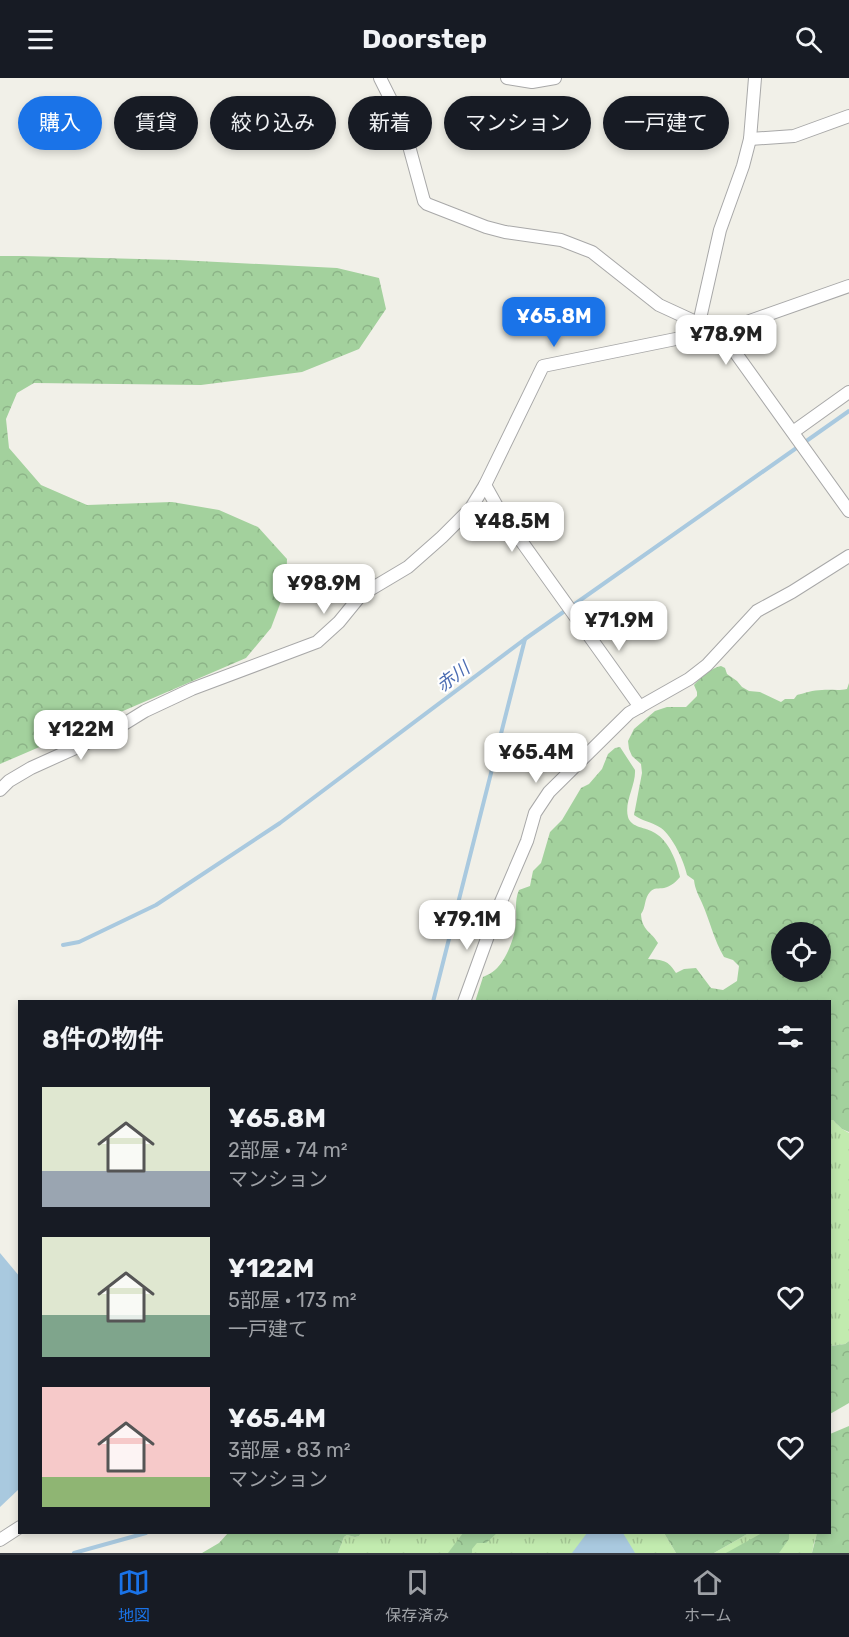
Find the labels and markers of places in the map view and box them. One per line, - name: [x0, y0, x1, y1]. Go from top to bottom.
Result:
- pin: ¥65.8M: [505, 297, 603, 348]
- pin: ¥78.9M: [677, 315, 775, 366]
- pin: ¥48.5M: [463, 502, 561, 553]
- pin: ¥98.9M: [275, 564, 373, 615]
- pin: ¥71.9M: [570, 601, 668, 652]
- pin: ¥122M: [39, 710, 123, 761]
- pin: ¥65.4M: [487, 733, 585, 784]
- pin: ¥79.1M: [418, 900, 516, 951]

